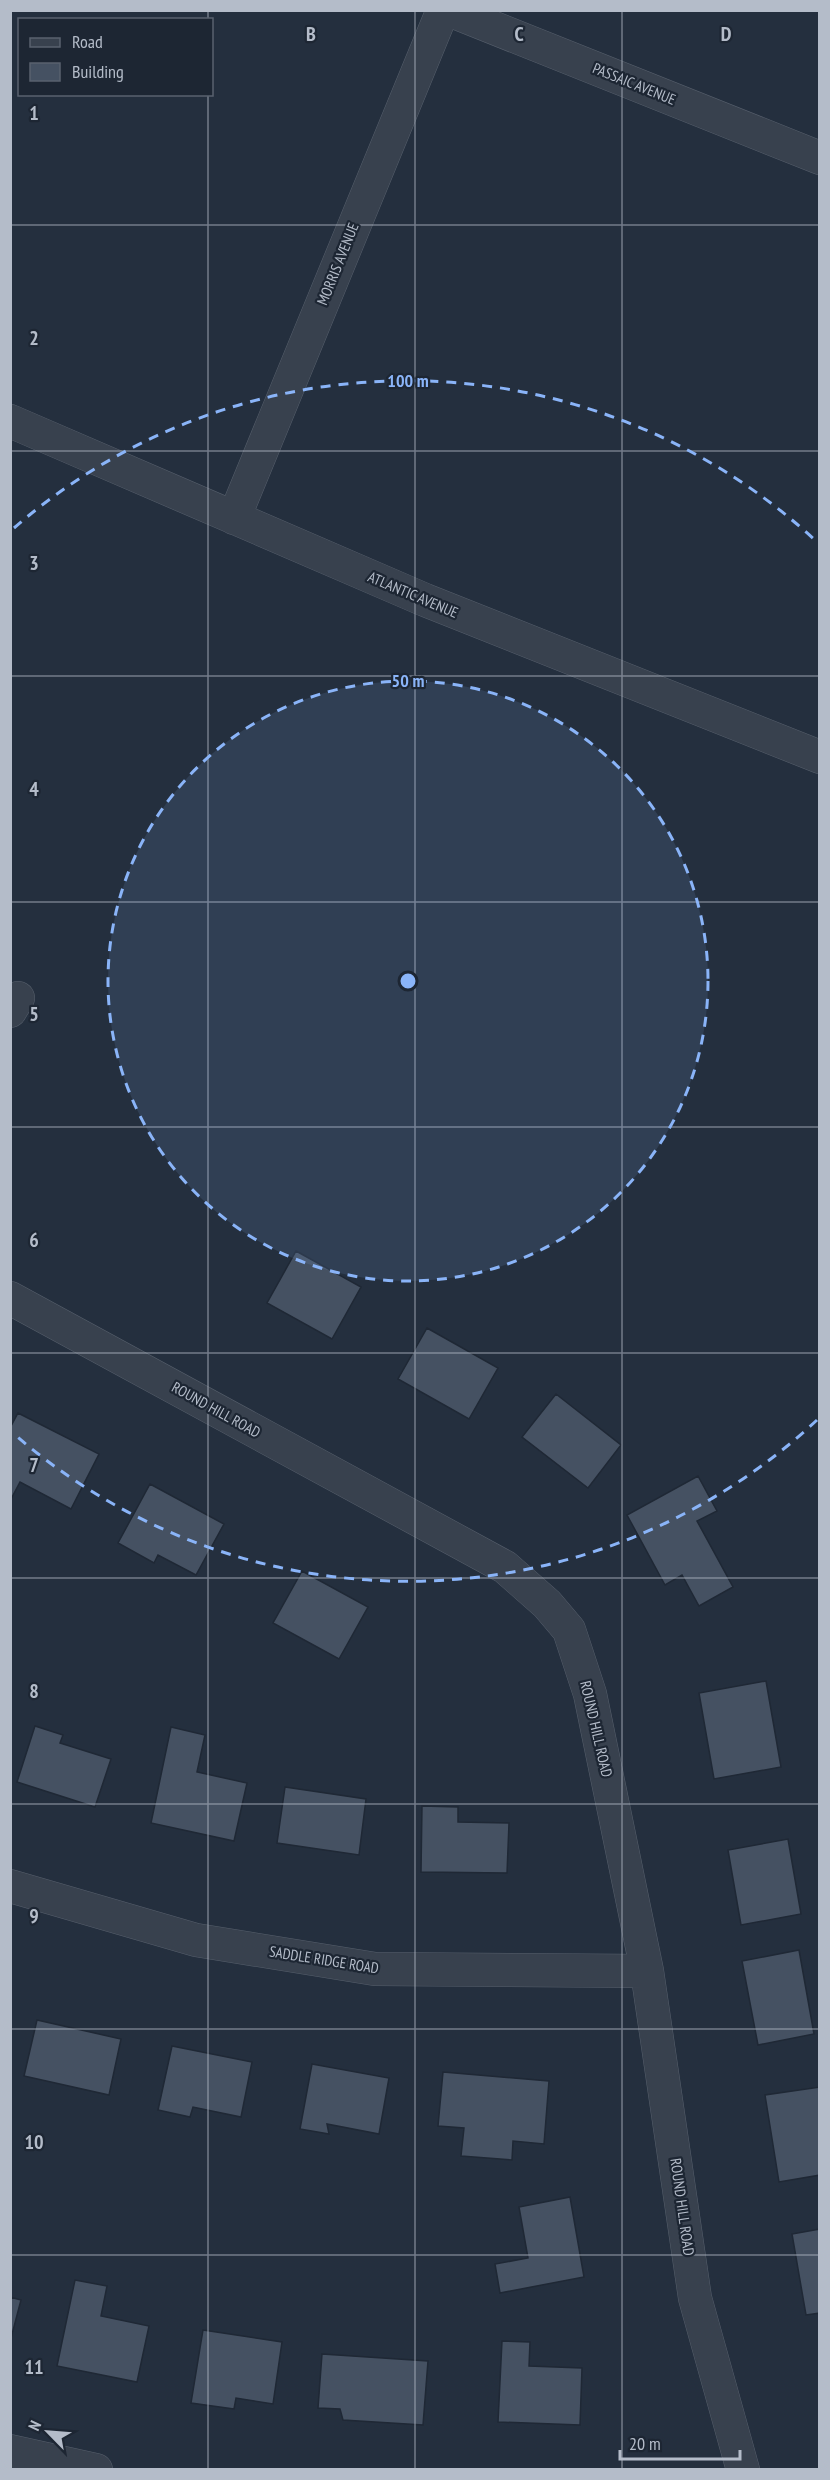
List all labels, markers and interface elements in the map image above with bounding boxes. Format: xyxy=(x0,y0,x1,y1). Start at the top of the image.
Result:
legend xyxy=(18,18,213,96)
text: B xyxy=(306,21,316,47)
text: C xyxy=(514,21,524,47)
text: D xyxy=(721,21,732,47)
text: Road xyxy=(72,30,103,53)
street label: PASSAIC AVENUE xyxy=(590,58,678,109)
text: Building xyxy=(72,60,124,83)
text: 1 xyxy=(29,100,39,126)
street label: MORRIS AVENUE xyxy=(312,220,363,308)
text: 2 xyxy=(29,325,39,351)
text: 100 m xyxy=(387,369,429,392)
text: 3 xyxy=(29,550,39,576)
street label: ATLANTIC AVENUE xyxy=(365,567,461,622)
text: 50 m xyxy=(392,669,424,692)
text: 4 xyxy=(29,776,39,802)
centre of rings xyxy=(398,971,418,991)
text: 5 xyxy=(29,1001,39,1027)
text: 6 xyxy=(29,1227,39,1253)
street label: ROUND HILL ROAD xyxy=(169,1377,264,1442)
text: 7 xyxy=(29,1452,39,1478)
text: 8 xyxy=(29,1678,39,1704)
street label: ROUND HILL ROAD xyxy=(576,1679,617,1779)
text: 9 xyxy=(29,1903,39,1929)
street label: SADDLE RIDGE ROAD xyxy=(268,1941,380,1978)
text: 10 xyxy=(24,2129,44,2155)
street label: ROUND HILL ROAD xyxy=(666,2157,699,2257)
text: 11 xyxy=(24,2354,44,2380)
north arrow xyxy=(18,2402,78,2462)
text: N xyxy=(24,2418,45,2434)
scale bar xyxy=(620,2423,740,2461)
text: 20 m xyxy=(629,2432,661,2455)

